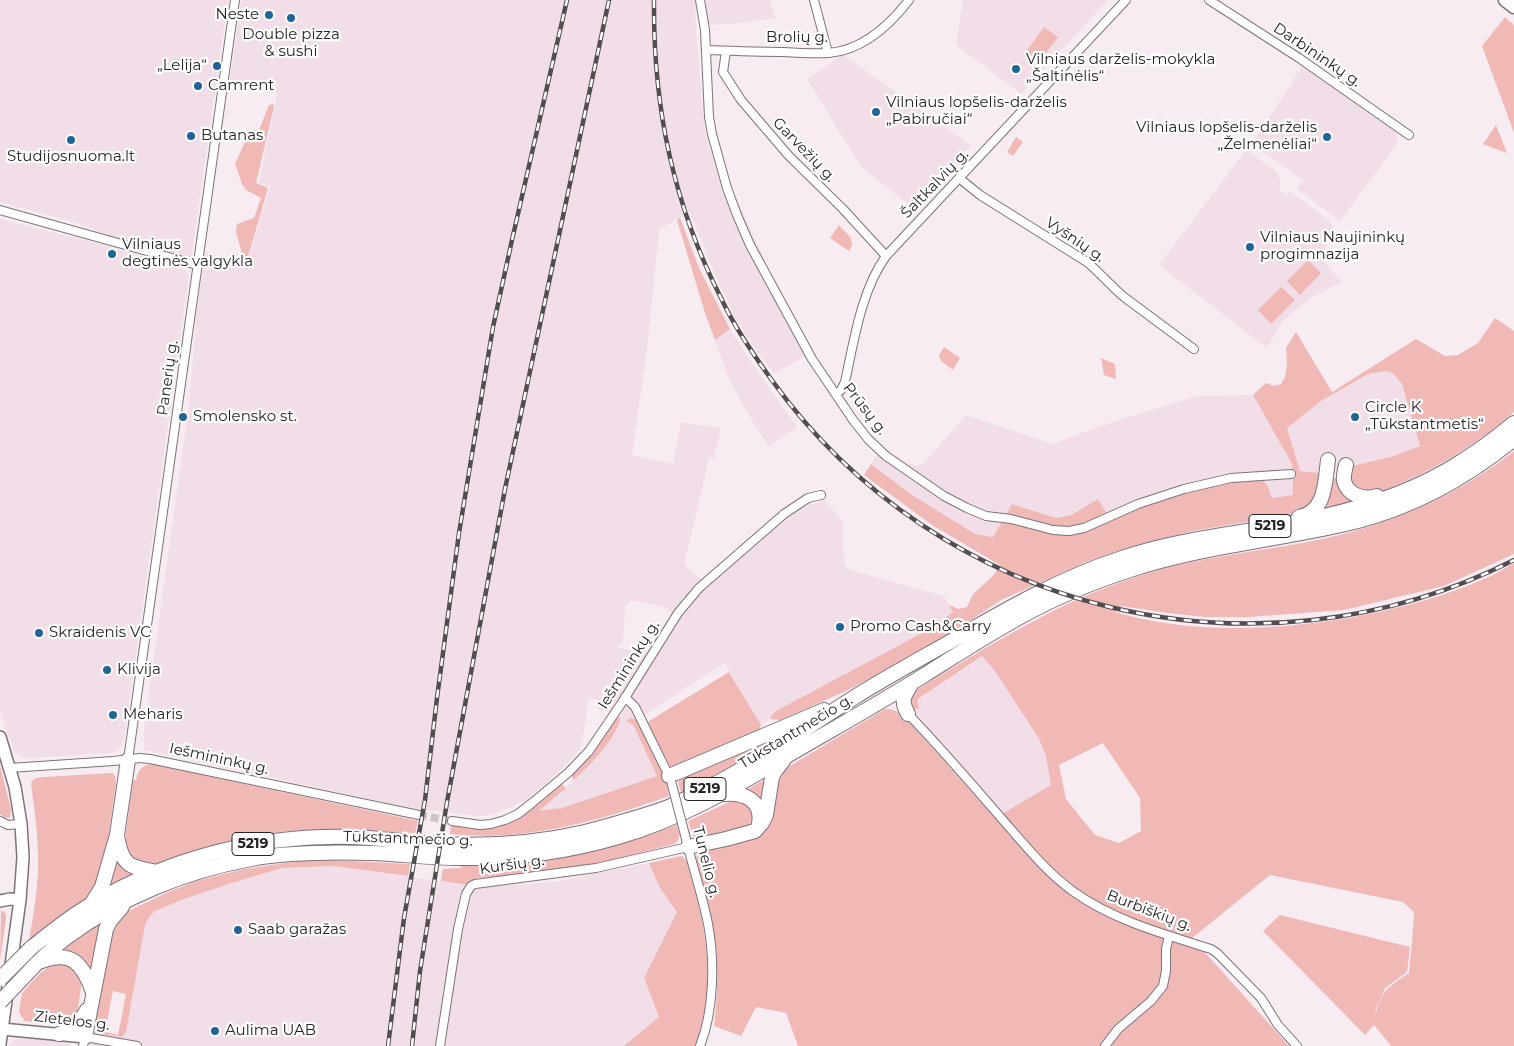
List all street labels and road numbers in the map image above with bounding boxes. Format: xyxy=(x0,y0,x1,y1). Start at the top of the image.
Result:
street label: Darbininkų g. xyxy=(1270,19,1364,91)
street label: Brolių g. xyxy=(766,29,828,47)
street label: Garvežių g. xyxy=(769,114,839,186)
street label: Šaltkalvių g. xyxy=(897,146,973,222)
street label: Vyšnių g. xyxy=(1042,214,1108,266)
street label: Panerių g. xyxy=(154,339,182,417)
street label: Prūsų g. xyxy=(839,379,891,439)
road number: 5219 xyxy=(1249,514,1291,538)
street label: Iešmininkų g. xyxy=(594,617,664,713)
street label: Tūkstantmečio g. xyxy=(736,691,856,773)
street label: Iešmininkų g. xyxy=(168,740,270,778)
road number: 5219 xyxy=(684,778,726,801)
street label: Tunelio g. xyxy=(688,825,724,899)
street label: Tūkstantmečio g. xyxy=(343,828,473,850)
road number: 5219 xyxy=(232,832,274,856)
street label: Kuršių g. xyxy=(478,852,546,878)
street label: Burbiškių g. xyxy=(1104,887,1194,935)
street label: Zietelos g. xyxy=(33,1007,111,1035)

